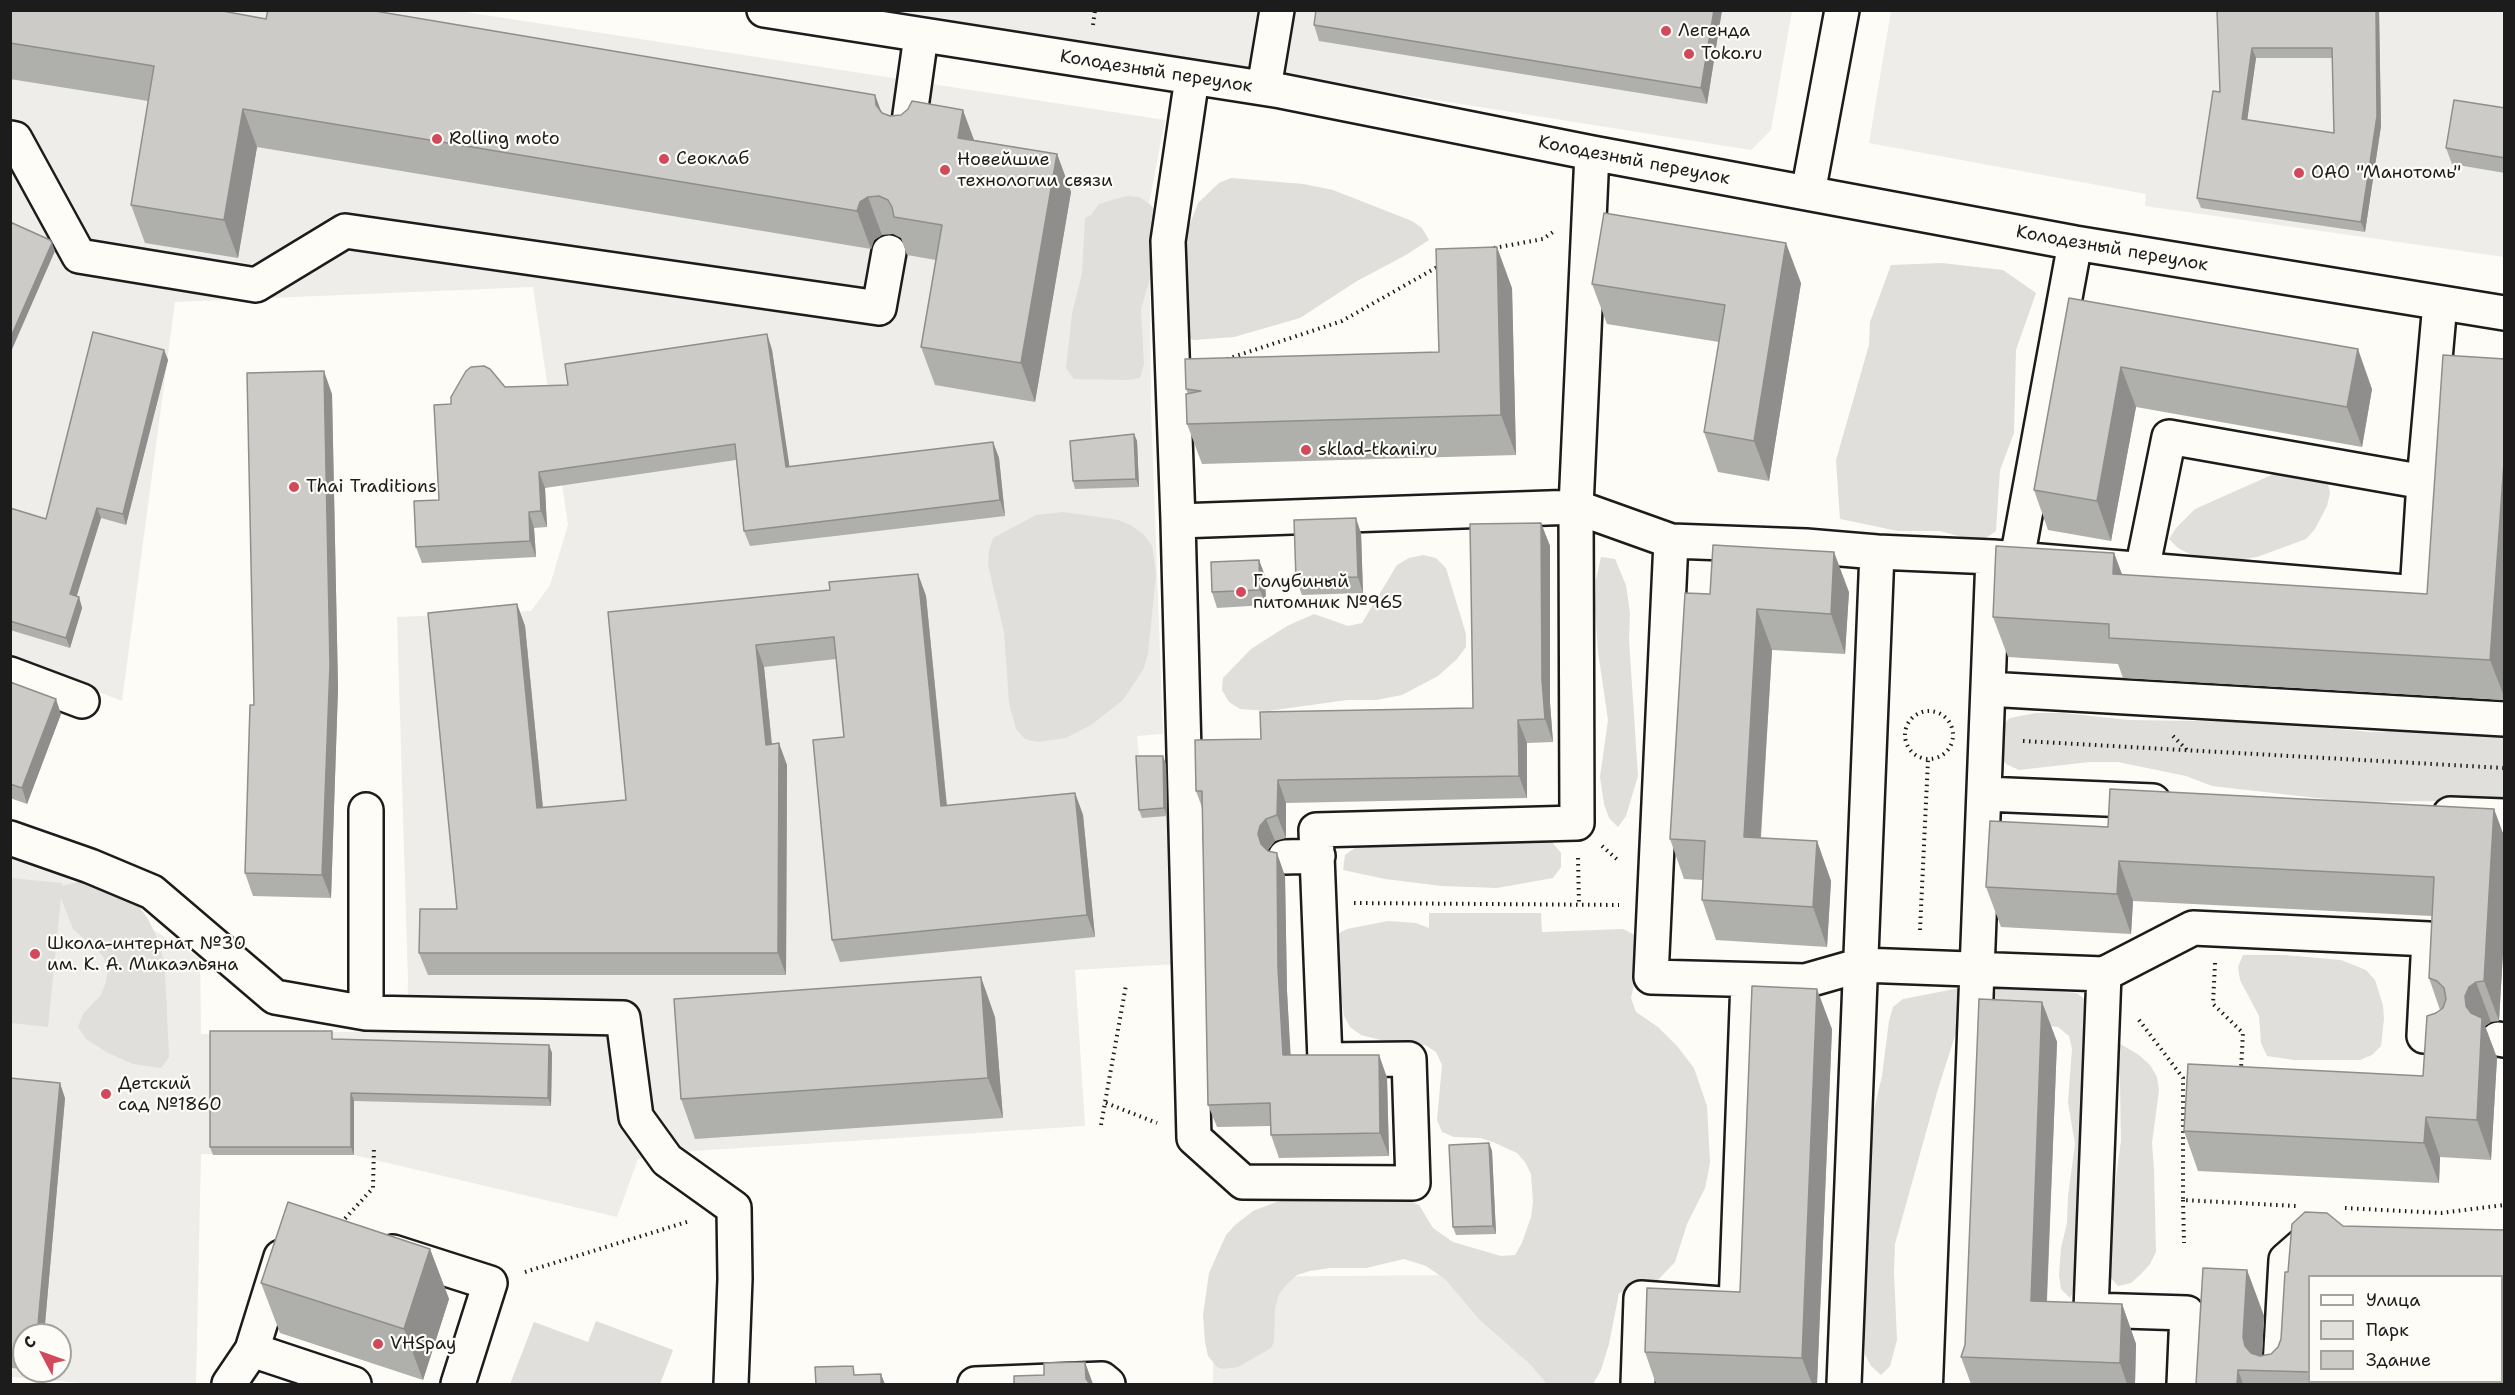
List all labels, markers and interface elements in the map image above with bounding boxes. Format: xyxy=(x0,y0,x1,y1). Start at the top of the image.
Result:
place label: Легенда xyxy=(1678,20,1750,42)
marker: Легенда xyxy=(1659,24,1673,38)
place label: Toko.ru xyxy=(1701,43,1762,65)
street label: Колодезный переулок xyxy=(1058,46,1254,98)
marker: Toko.ru xyxy=(1682,47,1696,61)
place label: Rolling moto xyxy=(449,128,560,150)
marker: Rolling moto xyxy=(430,132,444,146)
street label: Колодезный переулок xyxy=(1536,132,1732,190)
place label: Сеоклаб xyxy=(676,148,749,170)
place label: Новейшие технологии связи xyxy=(957,149,1113,192)
marker: Сеоклаб xyxy=(657,152,671,166)
place label: ОАО "Манотомь" xyxy=(2311,162,2461,184)
marker: Новейшие технологии связи xyxy=(938,163,952,177)
marker: ОАО "Манотомь" xyxy=(2292,166,2306,180)
street label: Колодезный переулок xyxy=(2014,221,2210,277)
place label: sklad-tkani.ru xyxy=(1318,439,1437,461)
marker: sklad-tkani.ru xyxy=(1299,443,1313,457)
place label: Thai Traditions xyxy=(306,476,437,498)
marker: Thai Traditions xyxy=(287,480,301,494)
place label: Голубиный питомник №965 xyxy=(1253,571,1403,614)
marker: Голубиный питомник №965 xyxy=(1234,585,1248,599)
place label: Школа-интернат №30 им. К. А. Микаэльяна xyxy=(47,933,246,976)
marker: Школа-интернат №30 им. К. А. Микаэльяна xyxy=(28,947,42,961)
place label: Детский сад №1860 xyxy=(118,1073,222,1116)
marker: Детский сад №1860 xyxy=(99,1087,113,1101)
legend xyxy=(2308,1275,2503,1383)
text: Улица xyxy=(2366,1288,2420,1312)
text: Парк xyxy=(2366,1318,2409,1342)
north arrow xyxy=(12,1323,72,1383)
text: С xyxy=(18,1332,41,1353)
place label: VHSpay xyxy=(390,1333,456,1355)
marker: VHSpay xyxy=(371,1337,385,1351)
text: Здание xyxy=(2366,1348,2431,1372)

